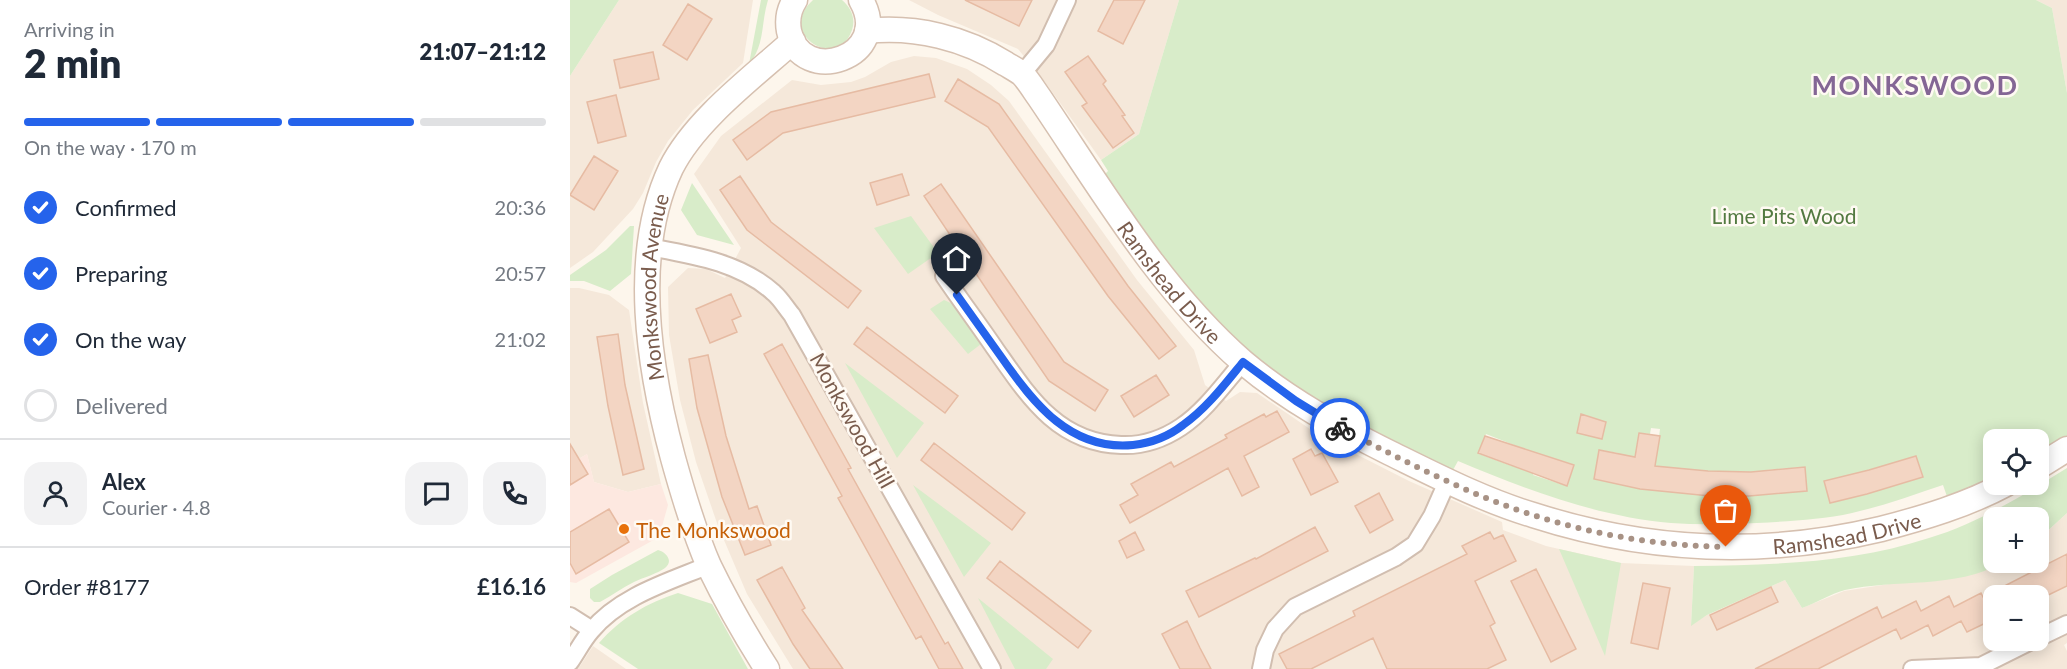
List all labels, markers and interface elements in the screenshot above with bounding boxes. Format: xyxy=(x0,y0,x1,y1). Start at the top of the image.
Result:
text: Arriving in xyxy=(24,17,115,41)
text: 21:07–21:12 xyxy=(420,38,546,65)
text: 2 min xyxy=(24,40,121,86)
district label: MONKSWOOD xyxy=(1812,68,2018,101)
text: On the way · 170 m xyxy=(24,135,197,159)
street label: Monkswood Avenue xyxy=(634,190,673,383)
icon: check xyxy=(24,191,57,224)
text: Confirmed xyxy=(75,194,177,221)
text: 20:36 xyxy=(495,195,546,219)
park label: Lime Pits Wood xyxy=(1712,203,1857,228)
street label: Ramshead Drive xyxy=(1113,216,1227,348)
pin xyxy=(931,233,982,295)
icon: home xyxy=(940,242,973,275)
icon: check xyxy=(24,257,57,290)
text: Preparing xyxy=(75,260,167,287)
text: 20:57 xyxy=(495,261,546,285)
icon: check xyxy=(24,323,57,356)
text: On the way xyxy=(75,326,186,353)
text: 21:02 xyxy=(495,327,546,351)
street label: Monkswood Hill xyxy=(806,348,900,492)
text: Delivered xyxy=(75,392,168,419)
courier xyxy=(1310,398,1370,458)
icon: bike xyxy=(1324,412,1357,445)
map controls xyxy=(1983,429,2049,651)
button: locate xyxy=(1983,429,2049,495)
button: person xyxy=(24,462,87,525)
button: chat xyxy=(405,462,468,525)
button: phone xyxy=(483,462,546,525)
text: Alex xyxy=(102,468,146,495)
pin xyxy=(1700,485,1751,547)
icon: bag xyxy=(1709,494,1742,527)
text: Courier · 4.8 xyxy=(102,495,211,519)
street label: Ramshead Drive xyxy=(1772,506,1924,558)
button: + xyxy=(1983,507,2049,573)
place label: The Monkswood xyxy=(636,517,791,542)
marker: The Monkswood xyxy=(617,522,631,536)
text: Order #8177 xyxy=(24,573,150,600)
text: £16.16 xyxy=(477,573,546,600)
button: − xyxy=(1983,585,2049,651)

